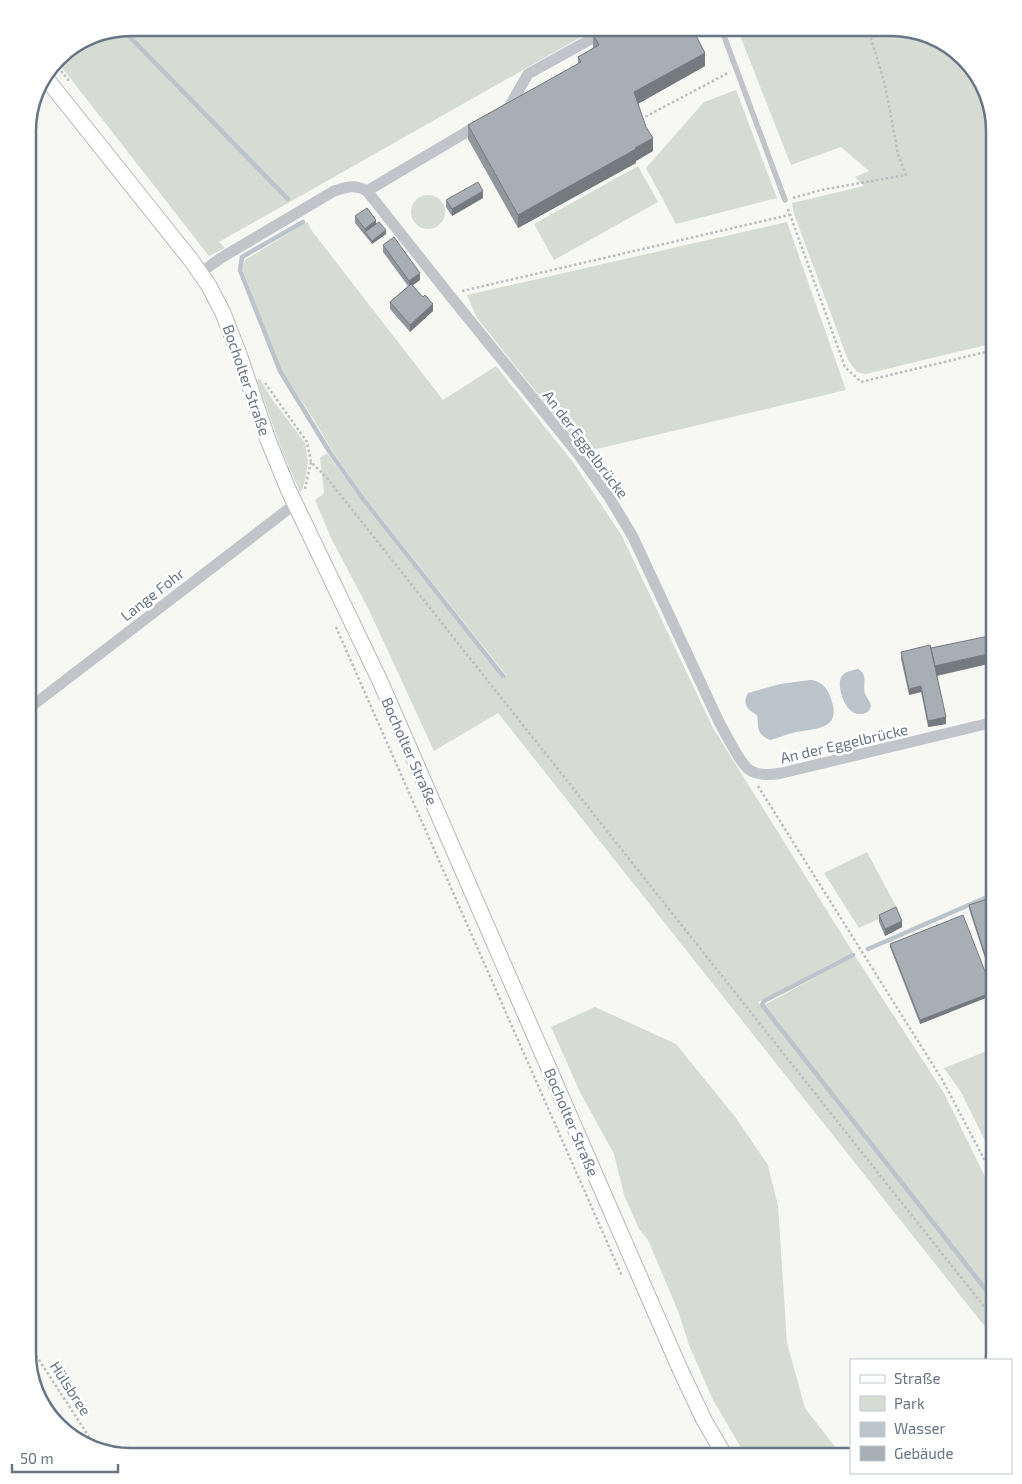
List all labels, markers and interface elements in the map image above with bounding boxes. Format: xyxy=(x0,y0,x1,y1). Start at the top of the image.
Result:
street label: Bocholter Straße xyxy=(220,322,274,438)
street label: An der Eggelbrücke xyxy=(540,386,632,502)
street label: Lange Fohr xyxy=(117,564,187,624)
street label: Bocholter Straße xyxy=(378,694,442,808)
street label: An der Eggelbrücke xyxy=(778,720,910,766)
street label: Bocholter Straße xyxy=(541,1065,603,1179)
street label: Hülsbree xyxy=(47,1357,95,1419)
legend xyxy=(850,1359,1012,1474)
text: Straße xyxy=(894,1369,940,1387)
text: Park xyxy=(894,1394,925,1412)
text: Wasser xyxy=(894,1419,946,1437)
scale bar xyxy=(12,1442,119,1474)
text: Gebäude xyxy=(894,1444,953,1462)
text: 50 m xyxy=(20,1449,54,1467)

